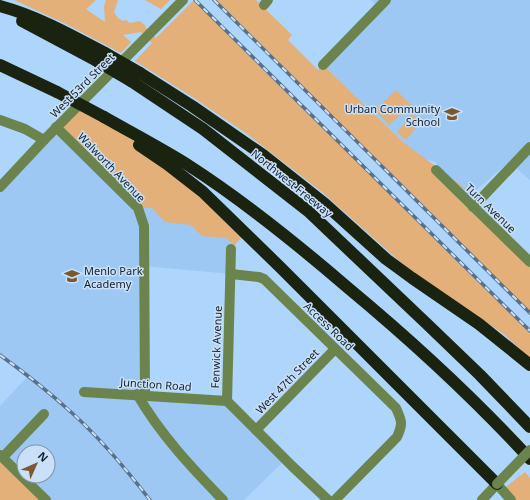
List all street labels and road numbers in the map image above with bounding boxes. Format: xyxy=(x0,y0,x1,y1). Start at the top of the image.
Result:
street label: West 53rd Street xyxy=(46,49,118,121)
street label: Walworth Avenue xyxy=(75,129,149,205)
street label: Northwest Freeway xyxy=(248,146,336,221)
street label: Turn Avenue xyxy=(462,180,520,236)
street label: Access Road xyxy=(301,299,357,353)
street label: Fenwick Avenue xyxy=(207,305,225,389)
street label: West 47th Street xyxy=(252,345,322,417)
street label: Junction Road xyxy=(119,374,192,394)

